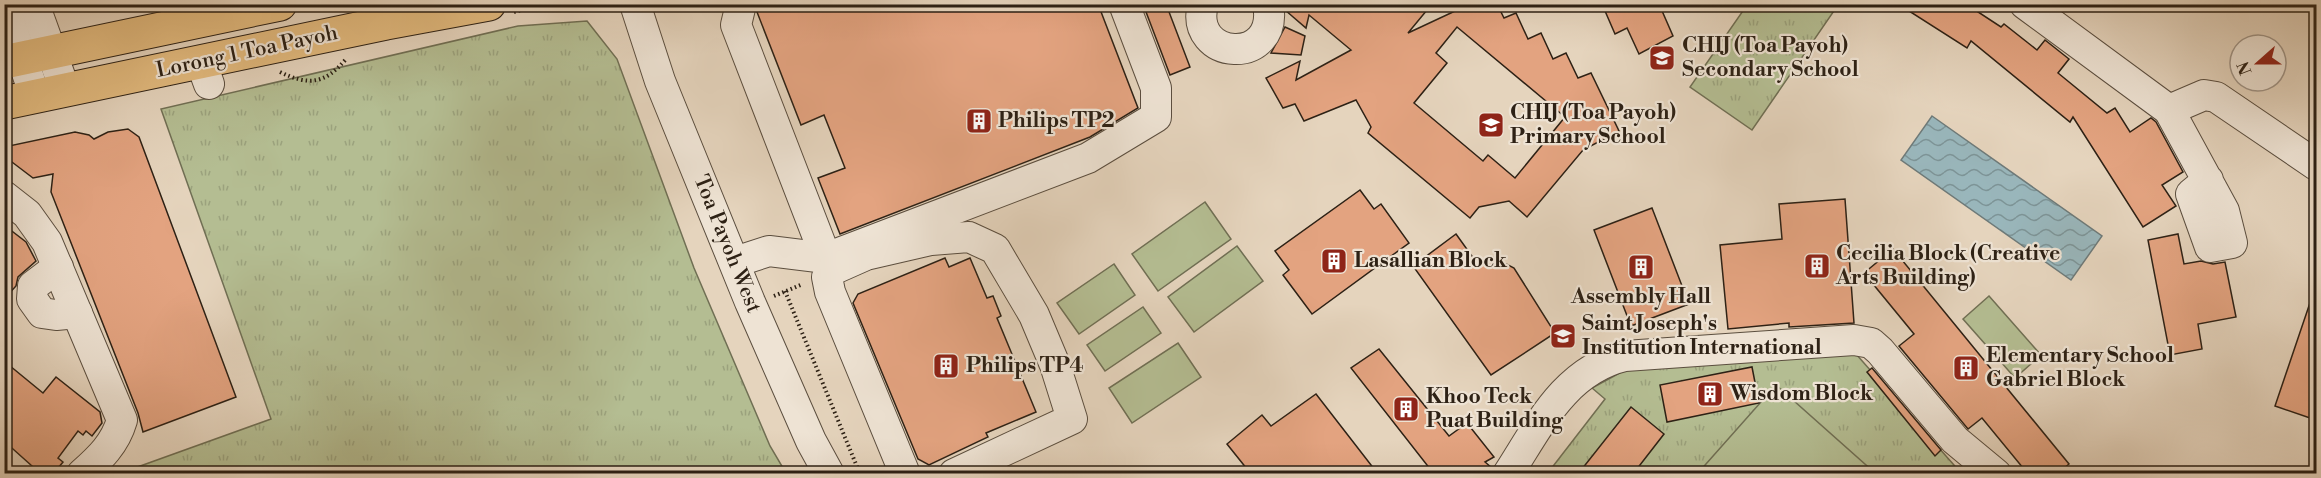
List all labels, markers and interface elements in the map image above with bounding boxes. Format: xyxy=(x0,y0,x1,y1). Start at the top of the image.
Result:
street label: Lorong 1 Toa Payoh xyxy=(154,20,341,84)
place label: CHIJ (Toa Payoh) Secondary School xyxy=(1682,33,1859,83)
north arrow xyxy=(2228,33,2288,93)
school or university icon: CHIJ (Toa Payoh) Secondary School xyxy=(1647,43,1677,73)
text: N xyxy=(2233,58,2257,78)
place label: CHIJ (Toa Payoh) Primary School xyxy=(1510,100,1676,150)
building icon: Philips TP2 xyxy=(964,106,994,136)
place label: Philips TP2 xyxy=(998,108,1115,134)
school or university icon: CHIJ (Toa Payoh) Primary School xyxy=(1476,110,1506,140)
street label: Toa Payoh West xyxy=(687,171,767,317)
place label: Cecilia Block (Creative Arts Building) xyxy=(1835,241,2060,291)
building icon: Lasallian Block xyxy=(1319,246,1349,276)
place label: Lasallian Block xyxy=(1354,248,1508,274)
building icon: Cecilia Block (Creative Arts Building) xyxy=(1802,251,1832,281)
building icon: Assembly Hall xyxy=(1626,252,1656,282)
place label: Assembly Hall xyxy=(1570,284,1711,310)
place label: Saint Joseph's Institution International xyxy=(1582,311,1822,361)
school or university icon: Saint Joseph's Institution International xyxy=(1548,321,1578,351)
place label: Elementary School Gabriel Block xyxy=(1986,343,2174,393)
building icon: Philips TP4 xyxy=(931,351,961,381)
place label: Philips TP4 xyxy=(966,353,1084,379)
building icon: Elementary School Gabriel Block xyxy=(1951,353,1981,383)
building icon: Wisdom Block xyxy=(1695,379,1725,409)
place label: Wisdom Block xyxy=(1729,381,1874,407)
place label: Khoo Teck Puat Building xyxy=(1426,384,1564,434)
building icon: Khoo Teck Puat Building xyxy=(1391,394,1421,424)

